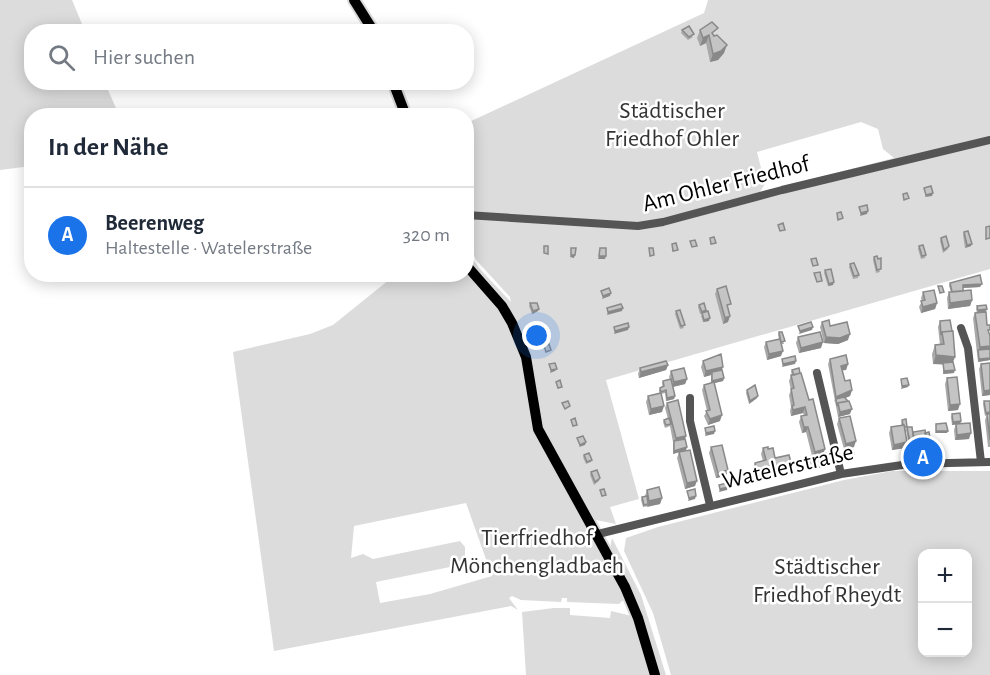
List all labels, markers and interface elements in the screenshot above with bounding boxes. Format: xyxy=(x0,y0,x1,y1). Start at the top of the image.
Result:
search box xyxy=(24,24,474,90)
icon: search xyxy=(45,41,78,74)
text: Hier suchen xyxy=(93,46,195,68)
park label: Städtischer Friedhof Ohler xyxy=(605,99,739,151)
text: In der Nähe xyxy=(48,134,168,160)
street label: Am Ohler Friedhof xyxy=(640,151,813,216)
text: Beerenweg xyxy=(105,212,204,234)
text: A xyxy=(62,225,74,245)
text: 320 m xyxy=(403,225,450,245)
text: Haltestelle · Watelerstraße xyxy=(105,238,312,258)
your location xyxy=(522,321,551,350)
pin: A xyxy=(904,434,942,480)
street label: Watelerstraße xyxy=(720,440,856,494)
park label: Tierfriedhof Mönchengladbach xyxy=(450,526,624,578)
map controls xyxy=(918,549,972,657)
button: + xyxy=(918,549,972,603)
park label: Städtischer Friedhof Rheydt xyxy=(753,555,901,607)
button: − xyxy=(918,603,972,657)

